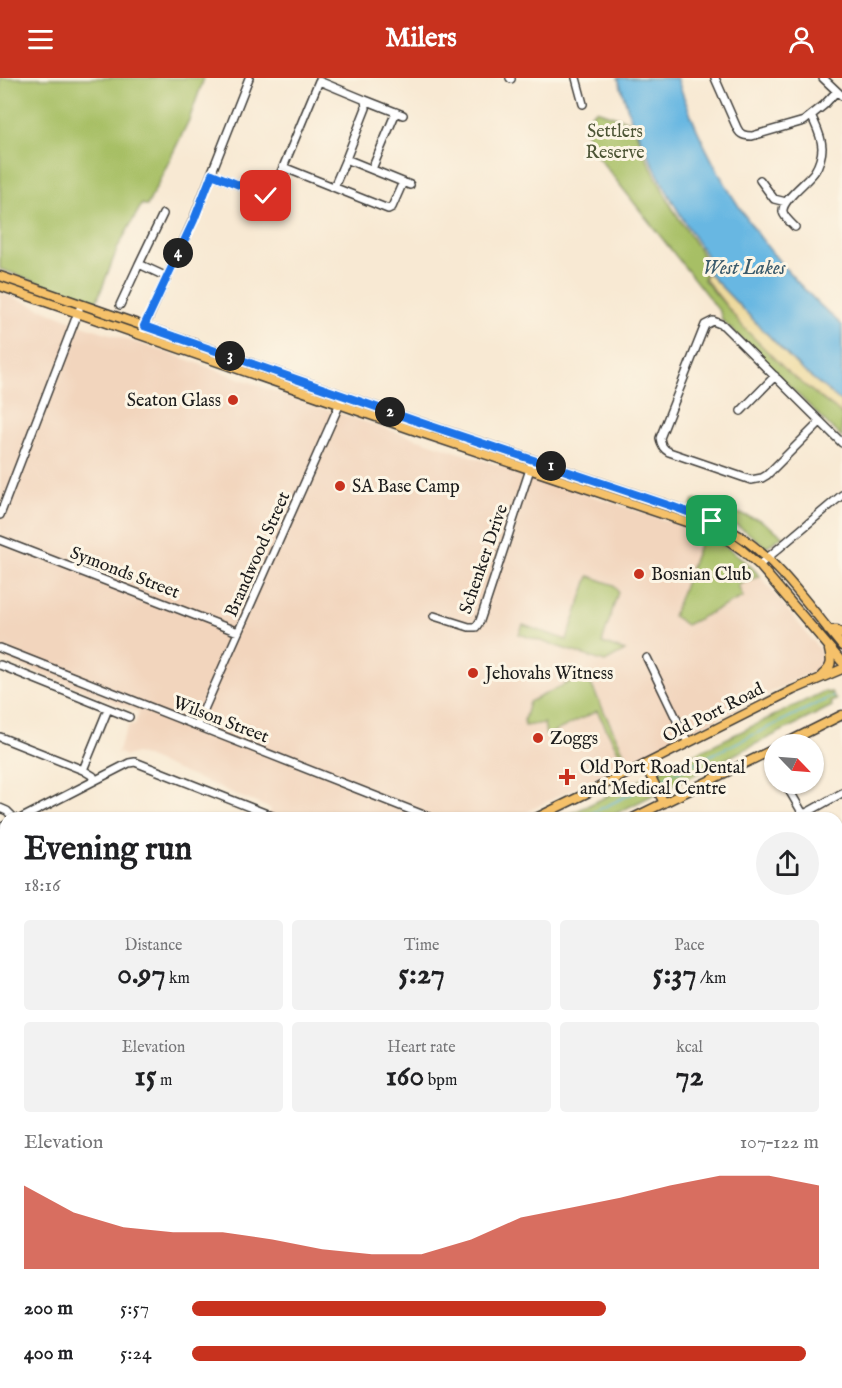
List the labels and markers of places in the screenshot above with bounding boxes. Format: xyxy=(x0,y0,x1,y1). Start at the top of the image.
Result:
pin xyxy=(240,170,291,221)
pin: 4 xyxy=(163,238,193,268)
pin: 3 xyxy=(215,341,245,371)
place label: Seaton Glass xyxy=(127,390,221,413)
marker: Seaton Glass xyxy=(226,393,240,407)
pin: 2 xyxy=(375,397,405,427)
pin: 1 xyxy=(536,451,566,481)
place label: SA Base Camp xyxy=(352,476,460,499)
marker: SA Base Camp xyxy=(333,479,347,493)
pin xyxy=(686,495,737,546)
place label: Bosnian Club xyxy=(651,564,752,587)
marker: Bosnian Club xyxy=(632,567,646,581)
place label: Jehovahs Witness xyxy=(483,663,613,686)
marker: Jehovahs Witness xyxy=(466,666,480,680)
place label: Zoggs xyxy=(550,728,598,751)
marker: Zoggs xyxy=(531,731,545,745)
place label: Old Port Road Dental and Medical Centre xyxy=(580,757,746,801)
marker: Old Port Road Dental and Medical Centre xyxy=(558,768,576,786)

